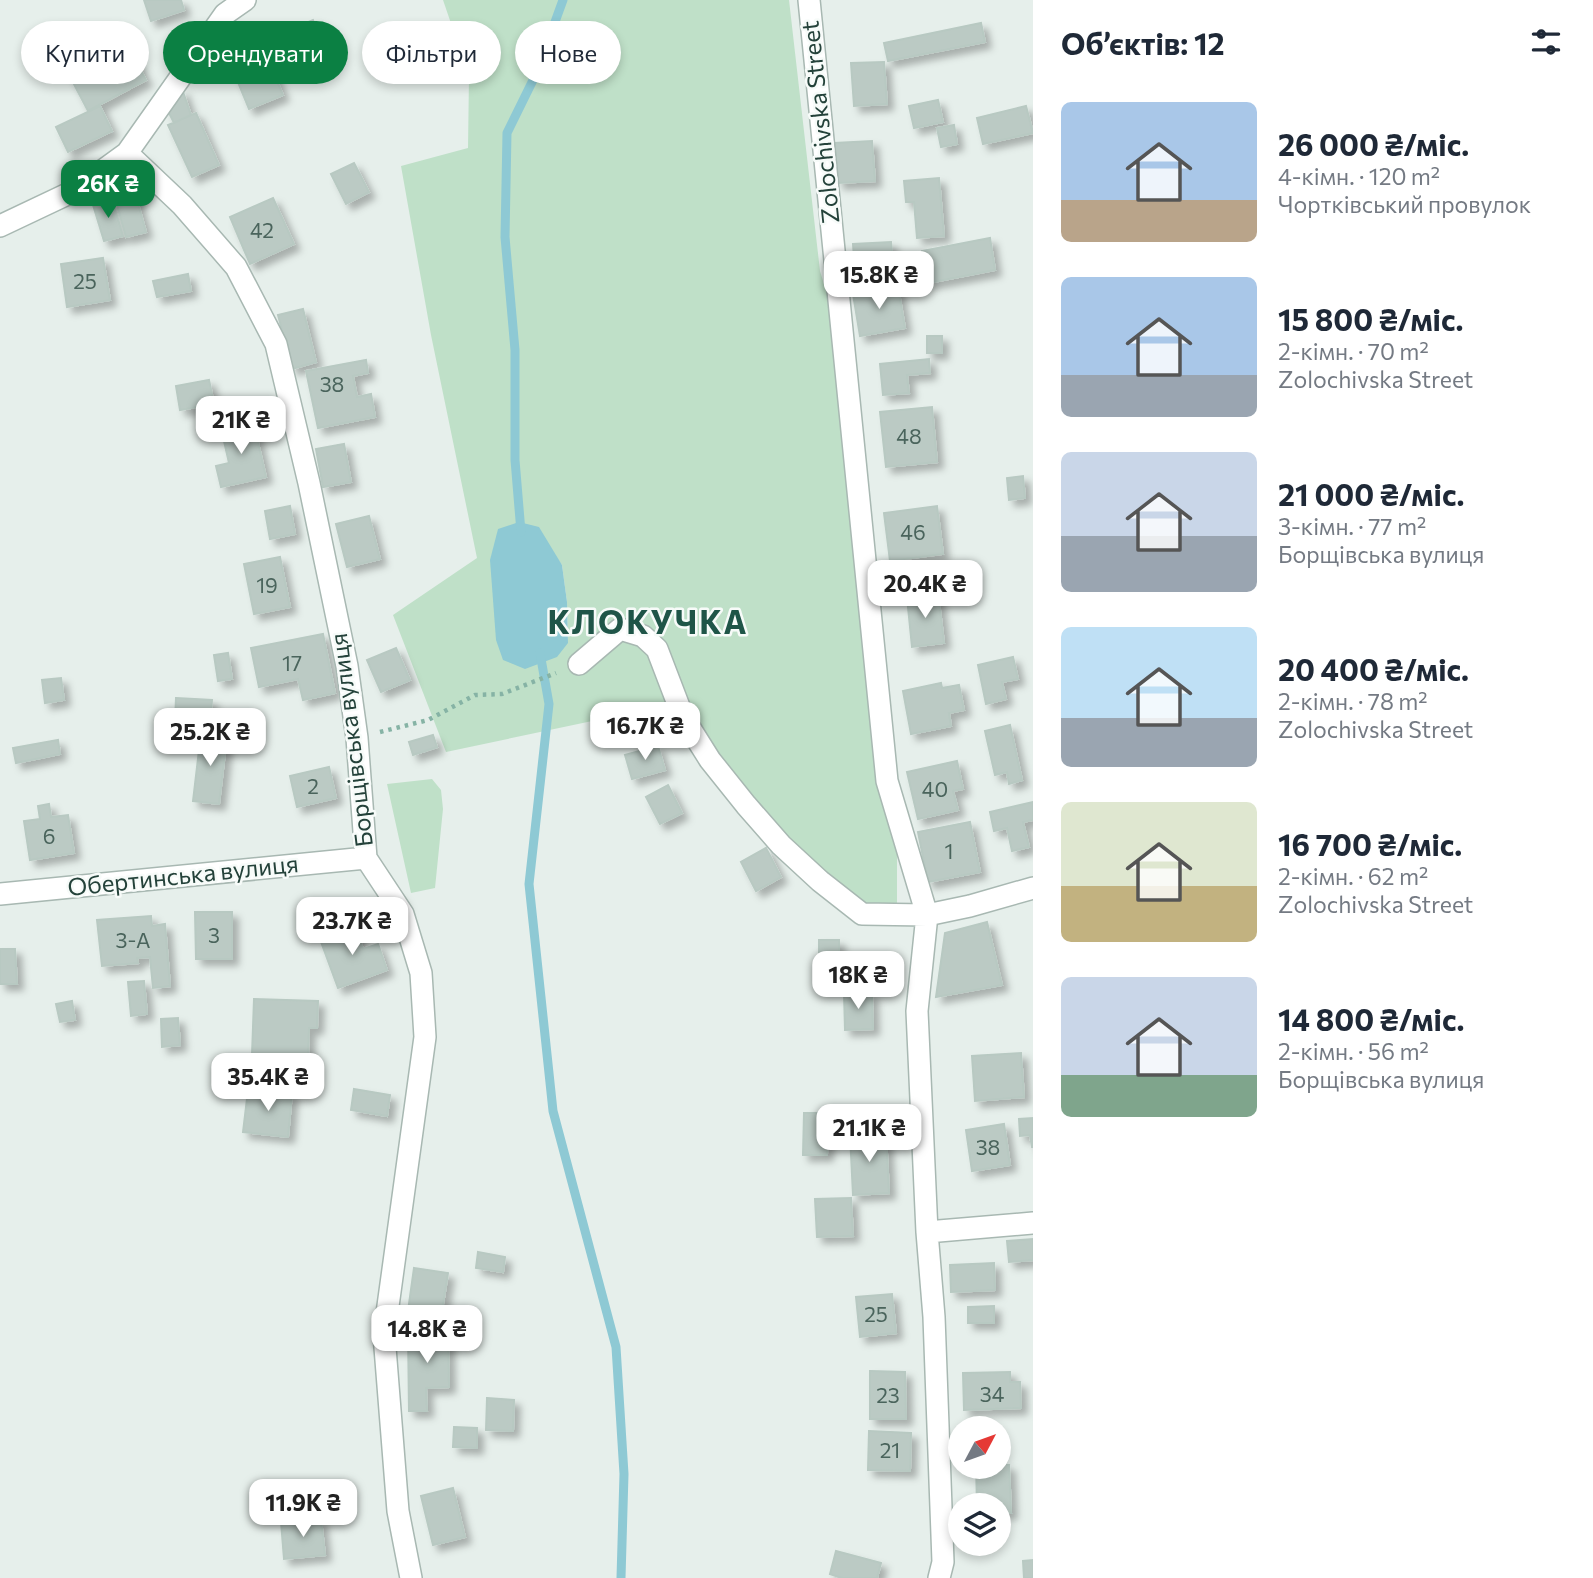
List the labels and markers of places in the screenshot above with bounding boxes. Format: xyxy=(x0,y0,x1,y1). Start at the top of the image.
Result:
pin: 26K ₴ xyxy=(59,160,157,220)
pin: 15.8K ₴ xyxy=(814,252,944,311)
pin: 21K ₴ xyxy=(192,396,290,456)
pin: 20.4K ₴ xyxy=(860,560,990,620)
pin: 16.7K ₴ xyxy=(580,702,710,762)
pin: 25.2K ₴ xyxy=(145,708,275,768)
pin: 23.7K ₴ xyxy=(287,898,417,957)
pin: 18K ₴ xyxy=(809,951,907,1011)
pin: 35.4K ₴ xyxy=(203,1054,333,1113)
pin: 21.1K ₴ xyxy=(804,1104,934,1164)
pin: 14.8K ₴ xyxy=(362,1306,492,1365)
pin: 11.9K ₴ xyxy=(238,1480,368,1539)

